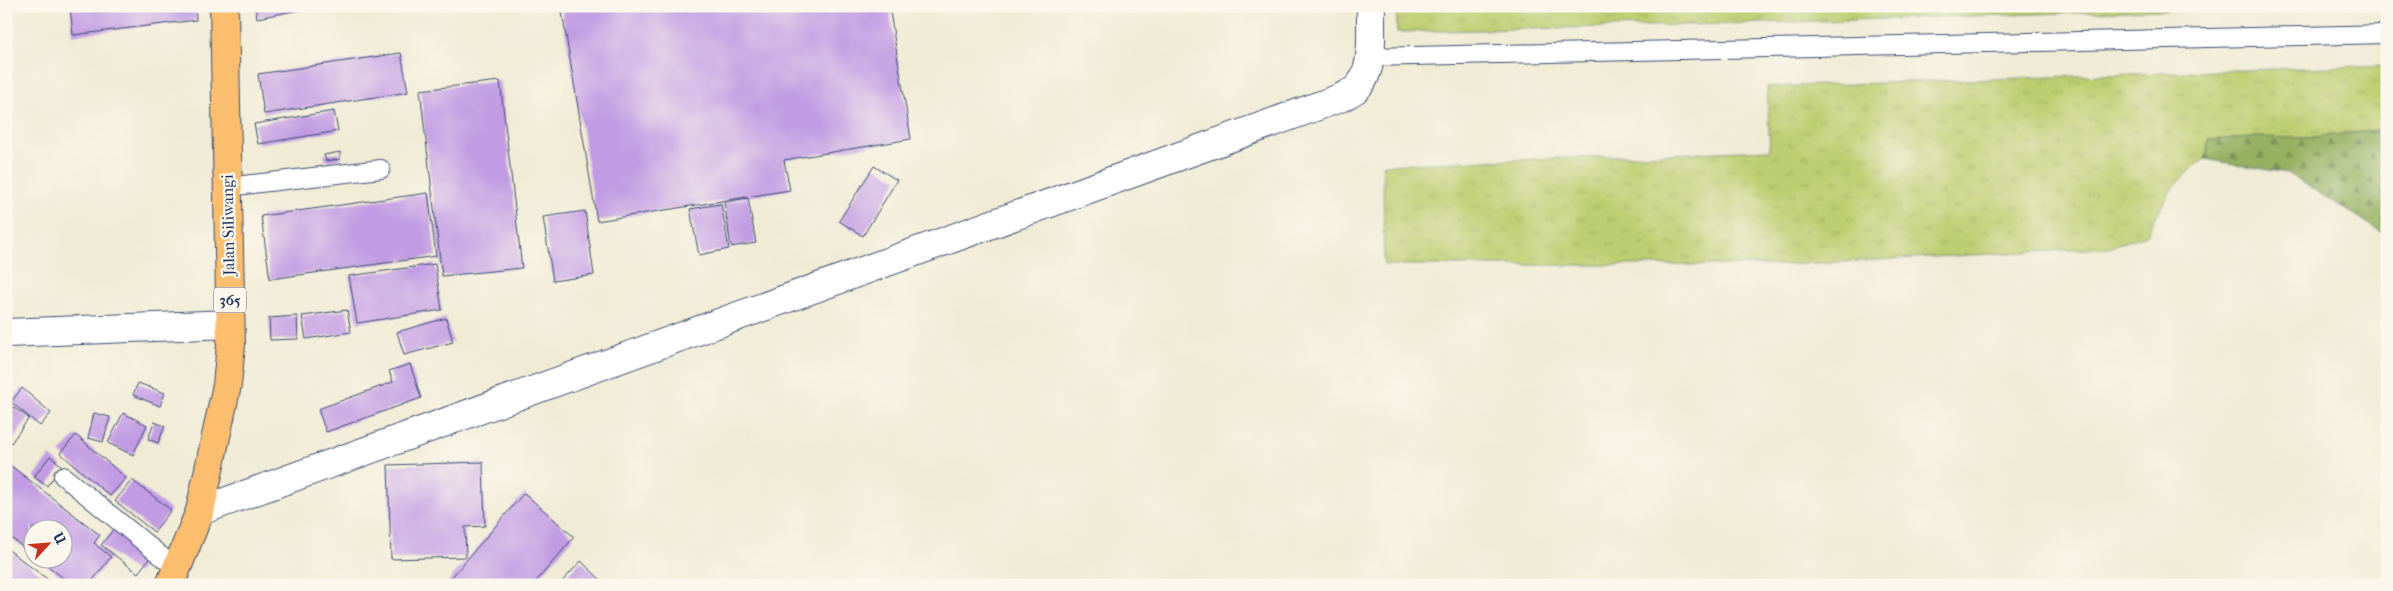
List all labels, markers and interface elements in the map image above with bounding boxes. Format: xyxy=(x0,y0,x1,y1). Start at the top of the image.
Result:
street label: Jalan Siliwangi xyxy=(218,174,238,278)
road number: 365 xyxy=(214,288,246,312)
north arrow xyxy=(22,518,72,568)
text: U xyxy=(49,529,69,547)

